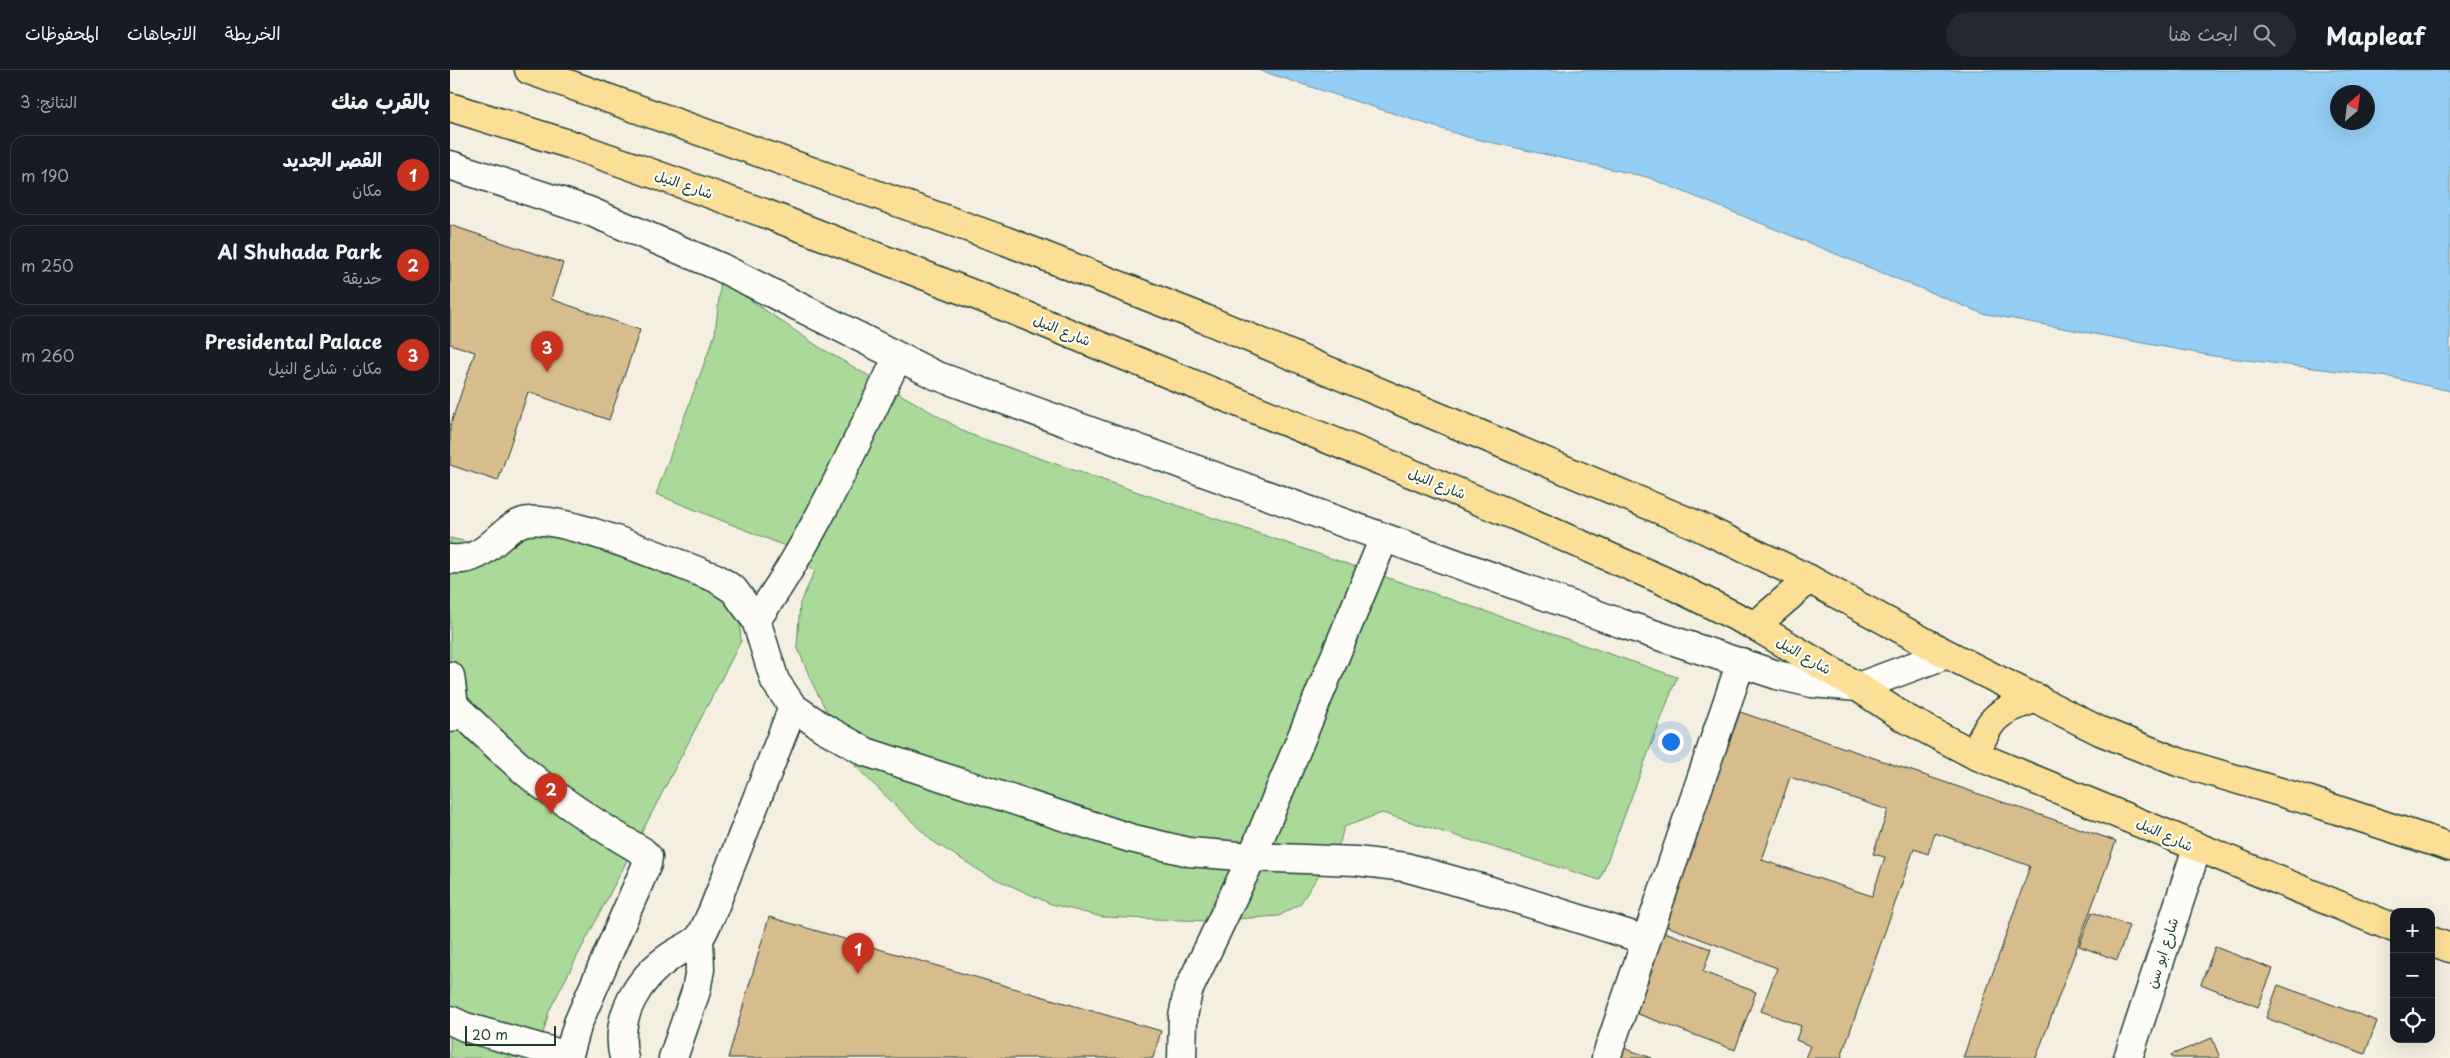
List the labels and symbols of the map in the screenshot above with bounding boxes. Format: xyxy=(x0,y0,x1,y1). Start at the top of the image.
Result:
north arrow xyxy=(2330,85,2375,130)
street label: شارع النيل xyxy=(652,164,716,204)
street label: شارع النيل xyxy=(1030,309,1094,351)
pin: 3 xyxy=(531,331,563,372)
street label: شارع النيل xyxy=(1405,462,1469,504)
street label: شارع النيل xyxy=(1773,631,1835,679)
your location xyxy=(1658,729,1684,755)
pin: 2 xyxy=(535,773,567,814)
street label: شارع النيل xyxy=(2133,812,2197,856)
street label: شارع ابو سن xyxy=(2141,915,2183,991)
pin: 1 xyxy=(842,933,874,974)
scale bar xyxy=(465,1023,556,1046)

